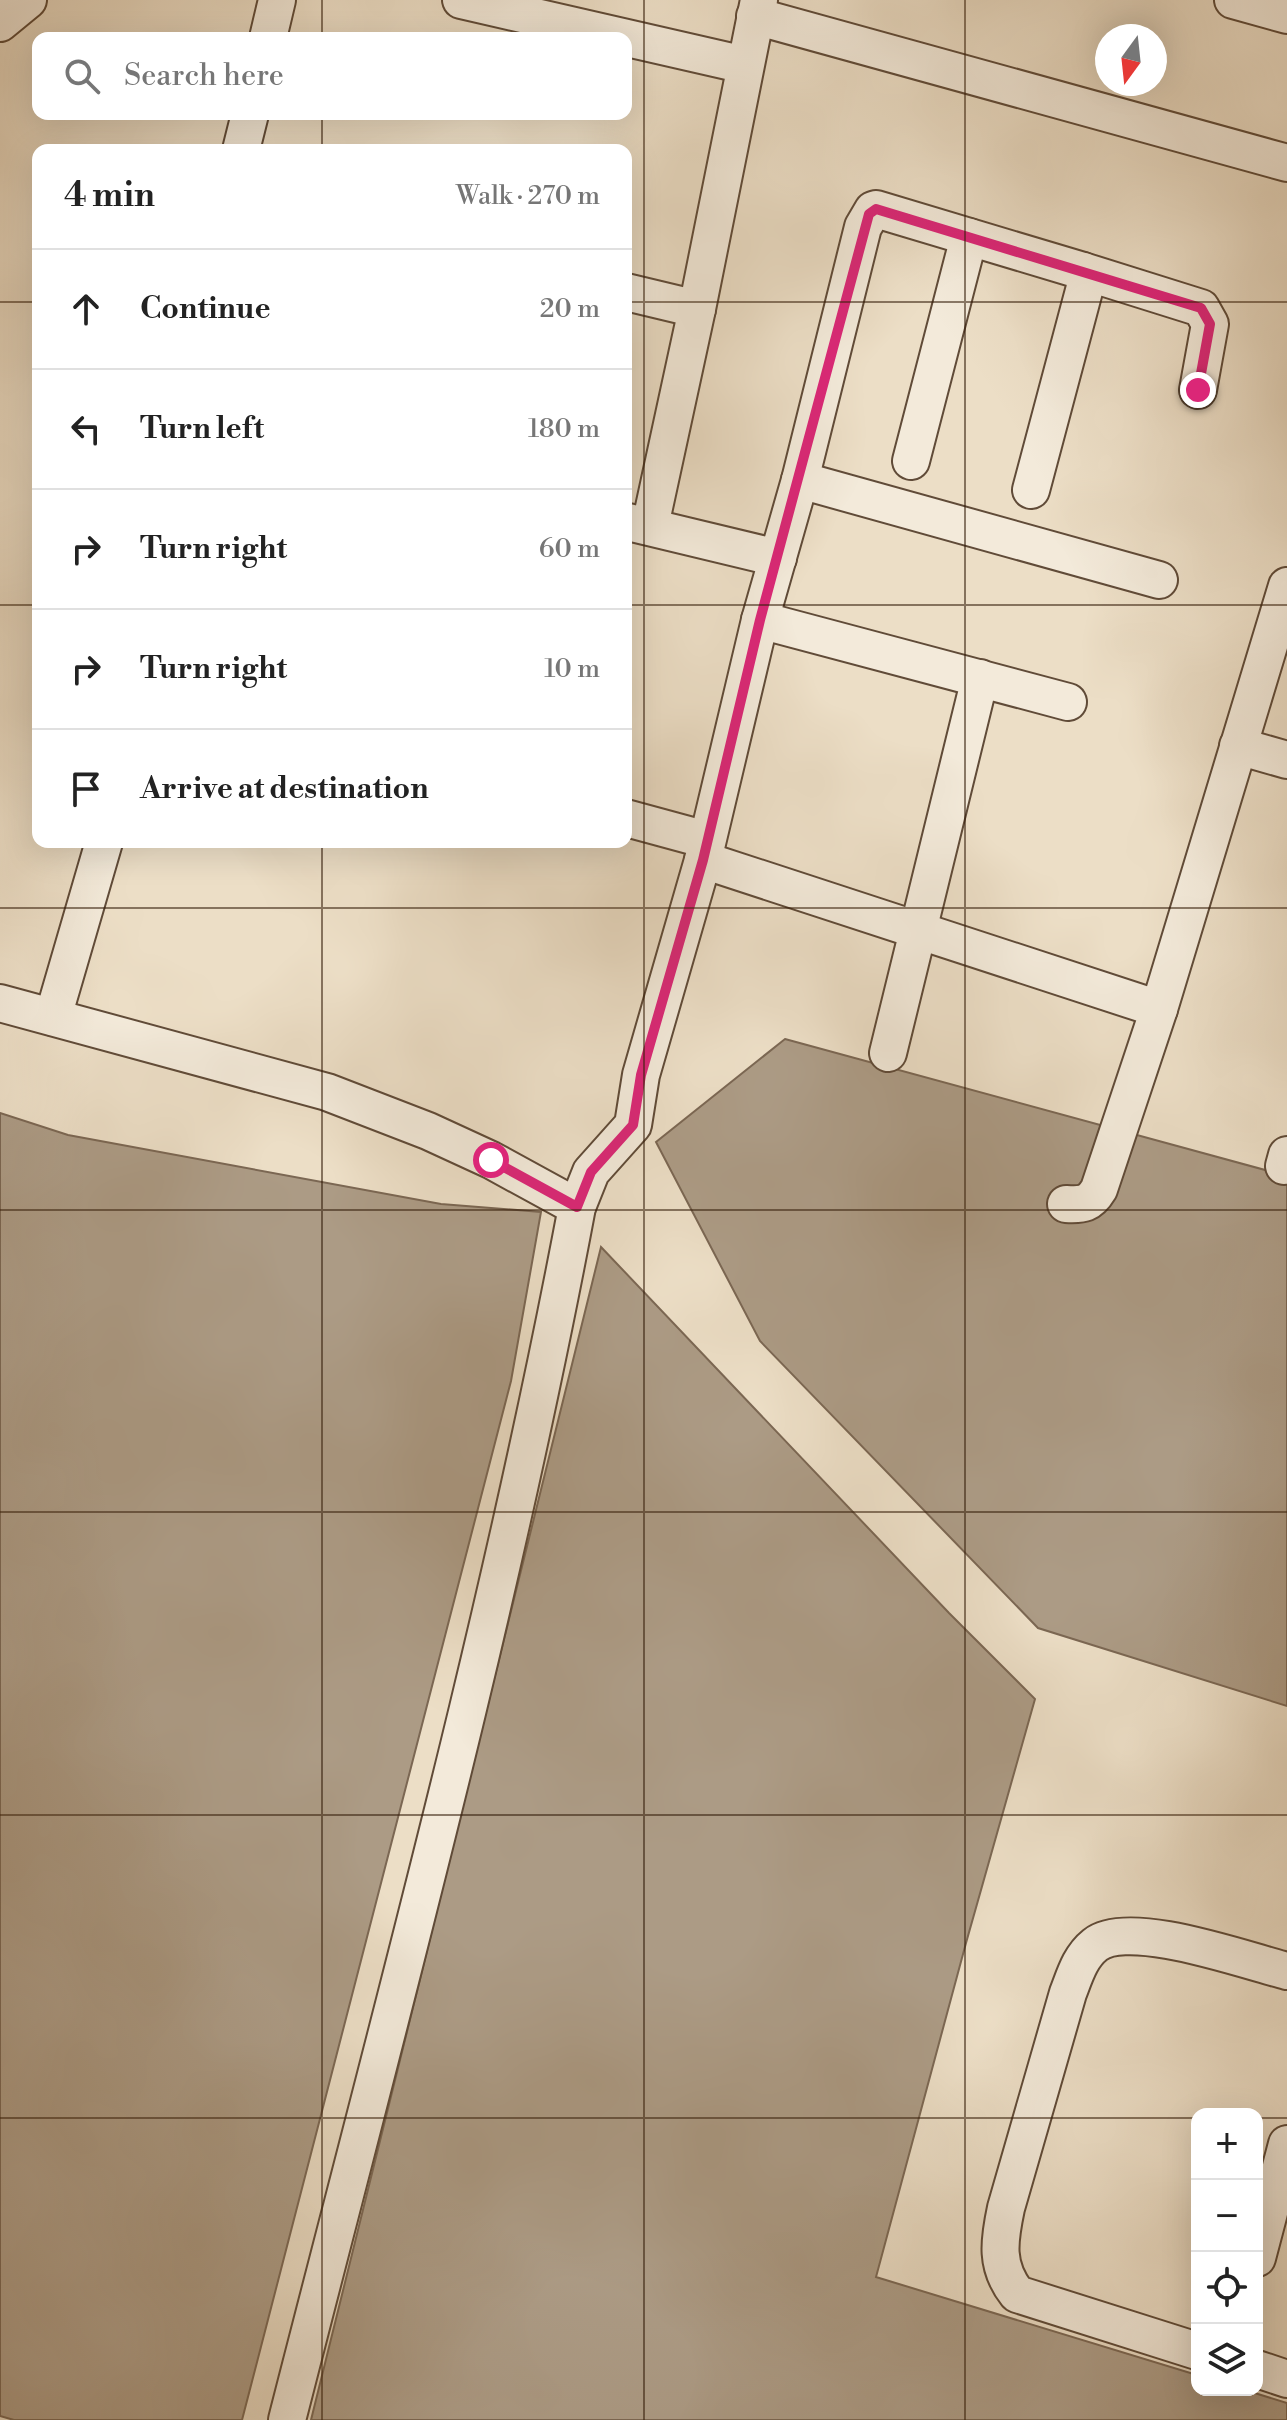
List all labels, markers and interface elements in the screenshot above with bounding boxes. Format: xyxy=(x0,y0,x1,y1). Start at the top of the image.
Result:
north arrow xyxy=(1095,24,1167,96)
search box xyxy=(32,32,632,120)
icon: search xyxy=(60,54,104,98)
text: Search here xyxy=(124,57,284,95)
text: 4 min xyxy=(64,175,155,217)
text: Walk · 270 m xyxy=(456,180,600,212)
icon: ahead xyxy=(64,287,108,331)
text: Continue xyxy=(140,290,271,328)
text: 20 m xyxy=(540,293,600,325)
route end xyxy=(1180,372,1216,408)
icon: left xyxy=(64,407,108,451)
text: Turn left xyxy=(140,410,264,448)
text: 180 m xyxy=(528,413,600,445)
icon: right xyxy=(64,527,108,571)
text: Turn right xyxy=(140,530,287,568)
text: 60 m xyxy=(539,533,600,565)
icon: right xyxy=(64,647,108,691)
text: Turn right xyxy=(140,650,287,688)
text: 10 m xyxy=(544,653,600,685)
icon: arrive xyxy=(64,767,108,811)
text: Arrive at destination xyxy=(140,770,429,808)
route start xyxy=(473,1142,509,1178)
map controls xyxy=(1191,2108,1263,2396)
button: + xyxy=(1191,2108,1263,2180)
button: − xyxy=(1191,2180,1263,2252)
button: locate xyxy=(1191,2252,1263,2324)
button: layers xyxy=(1191,2324,1263,2396)

